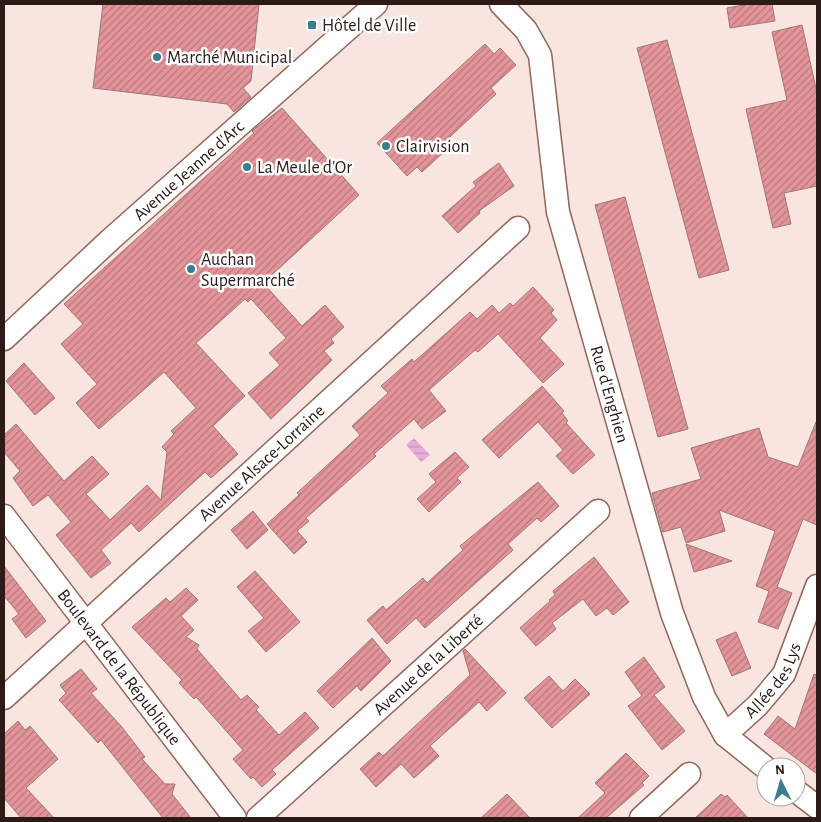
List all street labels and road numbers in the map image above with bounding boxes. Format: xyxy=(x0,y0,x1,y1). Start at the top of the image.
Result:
street label: Avenue Jeanne d'Arc xyxy=(130,117,248,225)
street label: Rue d'Enghien xyxy=(586,344,631,445)
street label: Avenue Alsace-Lorraine xyxy=(196,401,329,525)
street label: Boulevard de la République xyxy=(53,586,184,749)
street label: Avenue de la Liberté xyxy=(370,611,487,719)
street label: Allée des Lys xyxy=(742,641,805,722)

